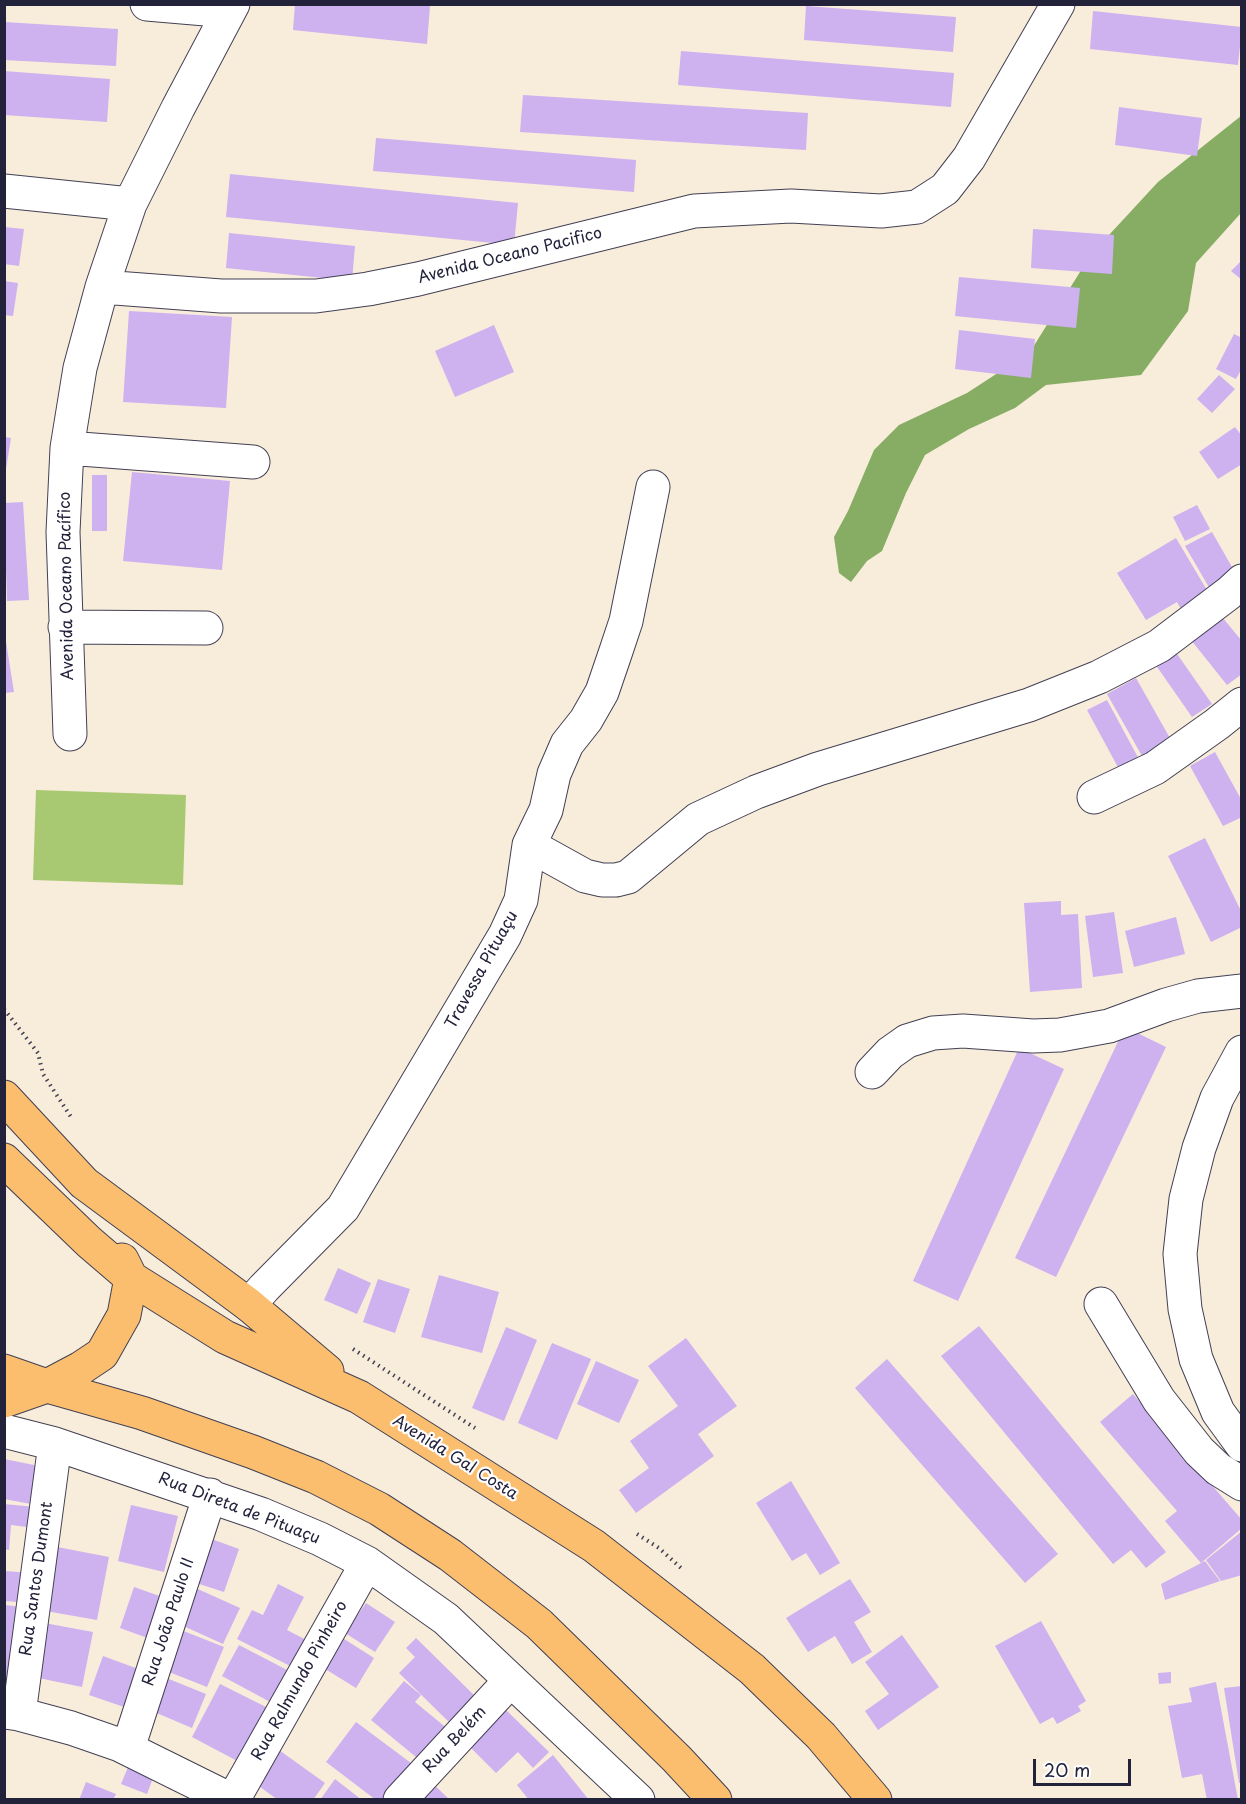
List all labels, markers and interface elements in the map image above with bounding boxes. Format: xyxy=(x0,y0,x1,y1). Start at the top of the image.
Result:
street label: Avenida Oceano Pacifico xyxy=(416,224,604,288)
street label: Avenida Oceano Pacífico xyxy=(56,492,78,680)
street label: Travessa Pituaçu xyxy=(442,908,522,1032)
street label: Avenida Gal Costa xyxy=(389,1412,521,1504)
street label: Rua Direta de Pituaçu xyxy=(155,1469,323,1549)
street label: Rua Santos Dumont xyxy=(17,1501,57,1657)
street label: Rua João Paulo II xyxy=(139,1555,199,1689)
street label: Rua Ralmundo Pinheiro xyxy=(248,1598,352,1764)
street label: Rua Belém xyxy=(419,1703,491,1777)
scale bar xyxy=(1036,1747,1134,1785)
text: 20 m xyxy=(1044,1756,1090,1783)

